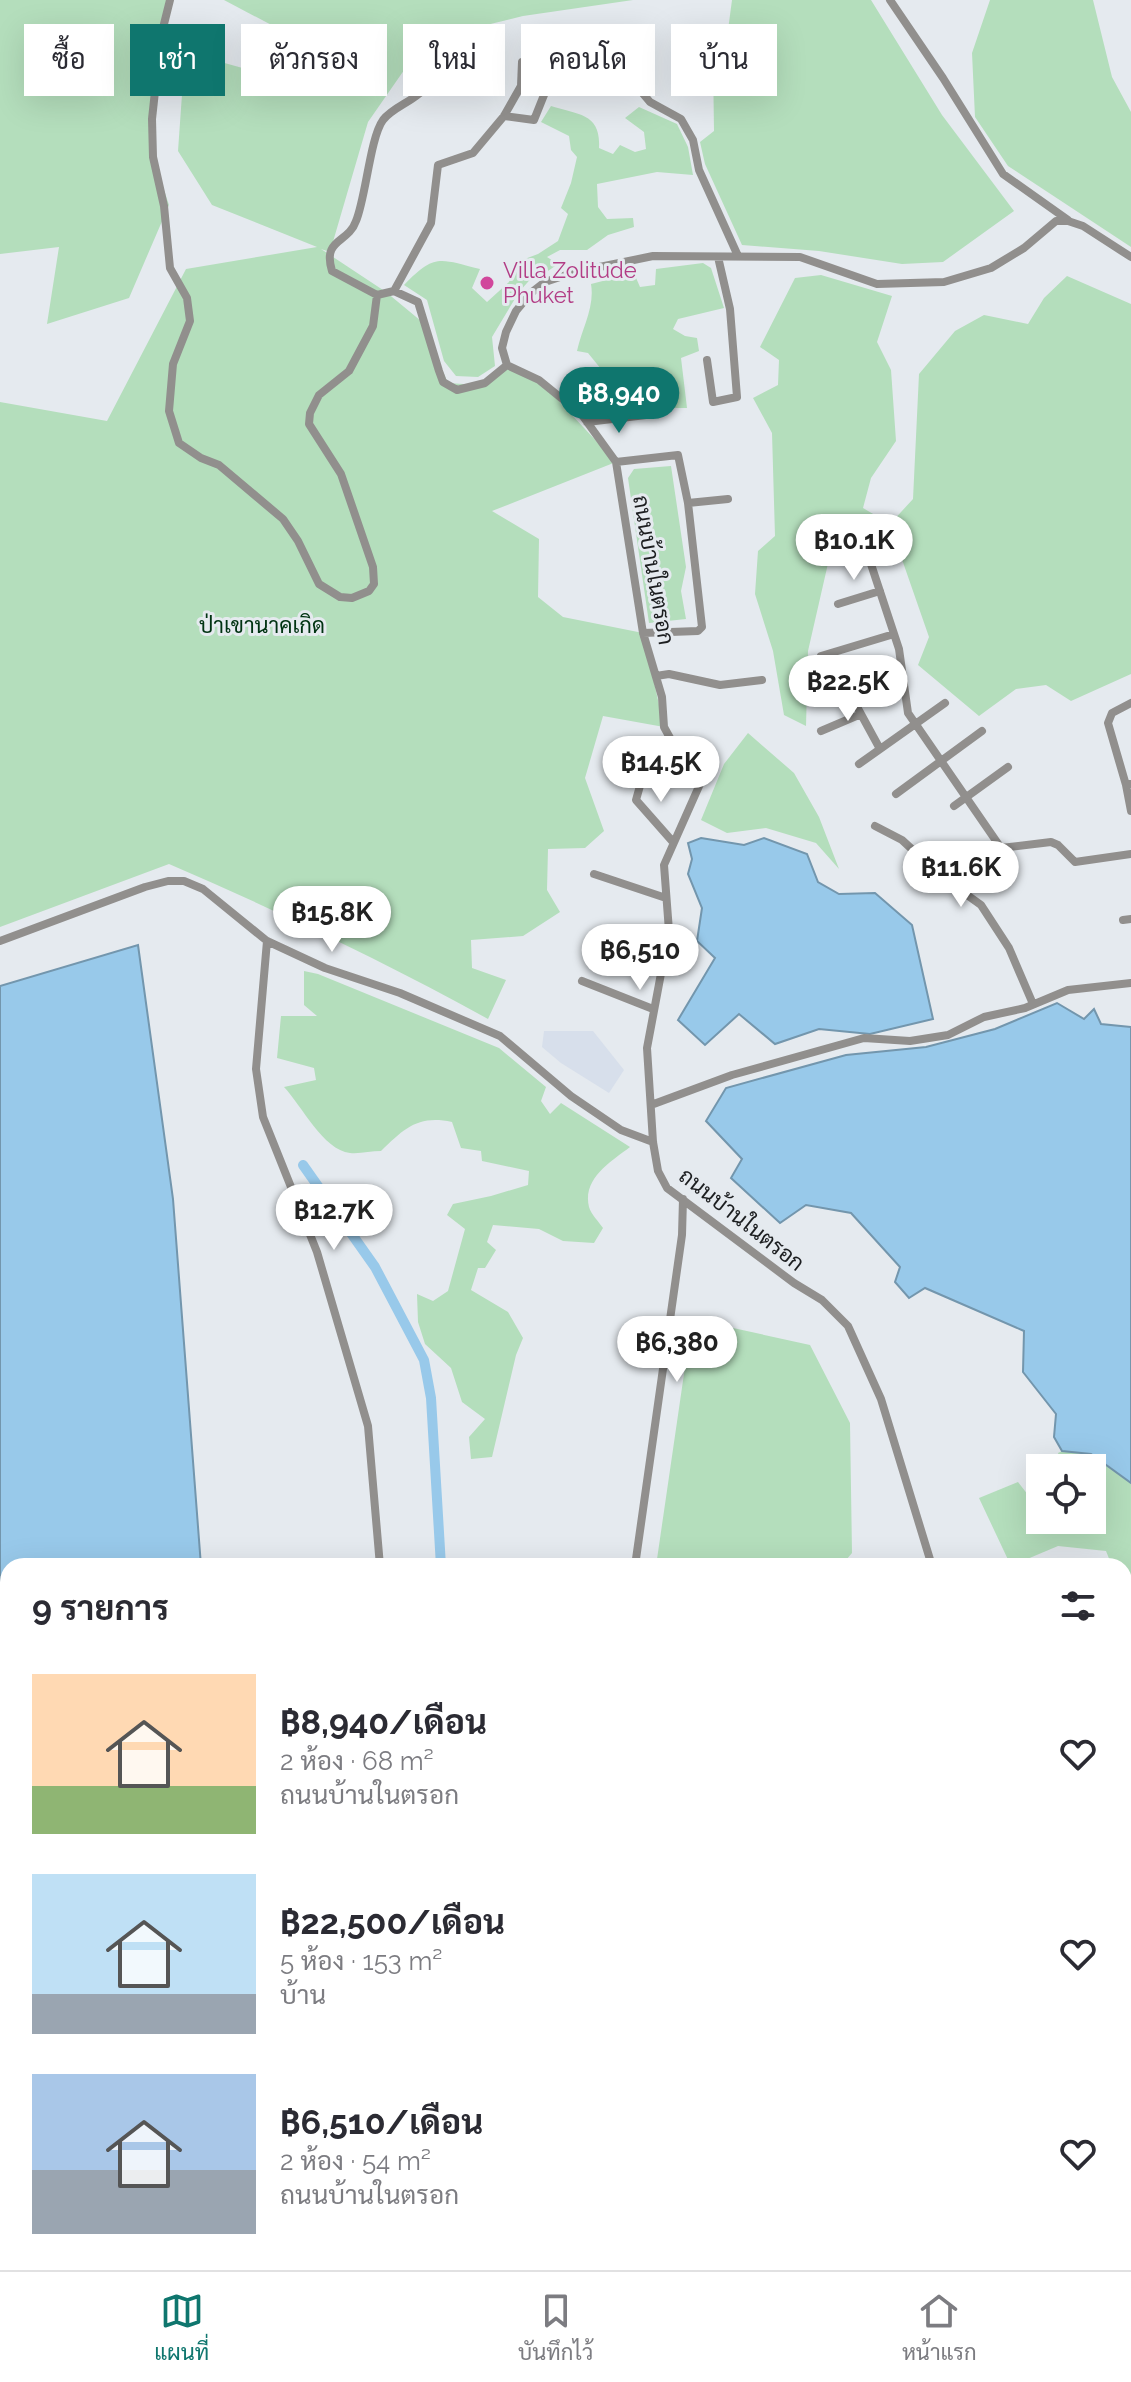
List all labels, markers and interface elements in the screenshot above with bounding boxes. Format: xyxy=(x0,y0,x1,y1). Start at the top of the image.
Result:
chip: ซื้อ xyxy=(24,24,114,96)
chip: เช่า xyxy=(130,24,225,96)
chip: ตัวกรอง xyxy=(241,24,387,96)
chip: ใหม่ xyxy=(403,24,505,96)
chip: คอนโด xyxy=(521,24,655,96)
chip: บ้าน xyxy=(671,24,777,96)
place label: Villa Zolitude Phuket xyxy=(503,257,637,308)
marker: Villa Zolitude Phuket xyxy=(478,274,496,292)
pin: ฿8,940 xyxy=(554,367,684,435)
text: ฿8,940 xyxy=(577,378,661,408)
street label: ถนนบ้านในตรอก xyxy=(628,493,681,647)
pin: ฿10.1K xyxy=(789,514,919,582)
text: ฿10.1K xyxy=(814,525,894,555)
park label: ป่าเขานาคเกิด xyxy=(199,612,325,638)
pin: ฿22.5K xyxy=(783,655,913,723)
text: ฿22.5K xyxy=(807,666,889,696)
pin: ฿14.5K xyxy=(596,736,726,804)
text: ฿14.5K xyxy=(620,747,702,777)
pin: ฿11.6K xyxy=(896,841,1026,909)
text: ฿11.6K xyxy=(921,852,1001,882)
pin: ฿15.8K xyxy=(267,886,397,954)
text: ฿15.8K xyxy=(291,897,373,927)
pin: ฿6,510 xyxy=(575,924,705,992)
text: ฿6,510 xyxy=(600,935,680,965)
street label: ถนนบ้านในตรอก xyxy=(674,1161,810,1276)
pin: ฿12.7K xyxy=(269,1184,399,1252)
text: ฿12.7K xyxy=(294,1195,374,1225)
pin: ฿6,380 xyxy=(612,1316,742,1384)
text: ฿6,380 xyxy=(635,1327,719,1357)
map controls xyxy=(1026,1454,1106,1534)
button: locate xyxy=(1026,1454,1106,1534)
icon: filters xyxy=(1056,1584,1100,1628)
text: 9 รายการ xyxy=(32,1588,169,1628)
text: ฿8,940/เดือน xyxy=(280,1702,487,1742)
icon: home xyxy=(96,1706,192,1802)
icon: heart xyxy=(1056,1732,1100,1776)
text: 2 ห้อง · 68 m² xyxy=(280,1746,434,1776)
text: ถนนบ้านในตรอก xyxy=(280,1780,459,1810)
text: ฿22,500/เดือน xyxy=(280,1902,505,1942)
icon: home xyxy=(96,1906,192,2002)
icon: heart xyxy=(1056,1932,1100,1976)
text: 5 ห้อง · 153 m² xyxy=(280,1946,442,1976)
text: บ้าน xyxy=(280,1980,326,2010)
text: ฿6,510/เดือน xyxy=(280,2102,483,2142)
icon: home xyxy=(96,2106,192,2202)
icon: heart xyxy=(1056,2132,1100,2176)
text: 2 ห้อง · 54 m² xyxy=(280,2146,431,2176)
text: ถนนบ้านในตรอก xyxy=(280,2180,459,2210)
tab: แผนที่ xyxy=(154,2289,209,2365)
tab: บันทึกไว้ xyxy=(518,2289,593,2365)
tab: หน้าแรก xyxy=(902,2289,977,2365)

